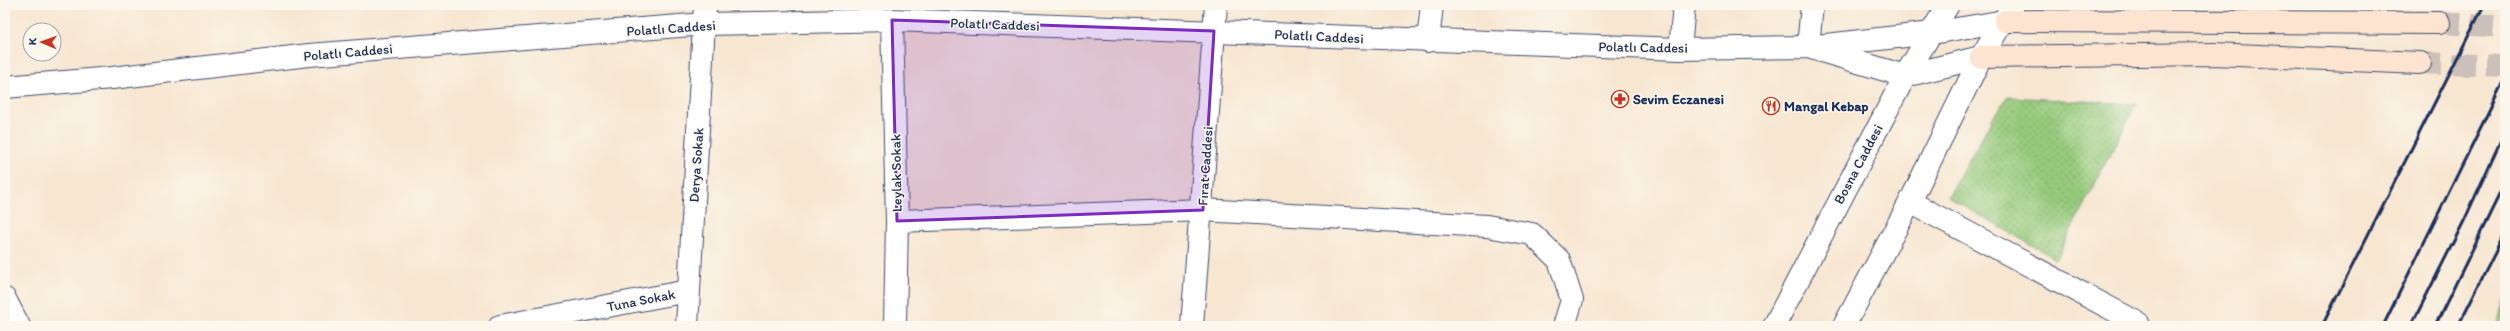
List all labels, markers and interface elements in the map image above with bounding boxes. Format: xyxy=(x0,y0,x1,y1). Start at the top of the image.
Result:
street label: Polatlı Caddesi xyxy=(950,14,1040,35)
street label: Polatlı Caddesi xyxy=(626,17,716,40)
north arrow xyxy=(22,22,62,62)
street label: Polatlı Caddesi xyxy=(1274,26,1364,47)
text: K xyxy=(26,37,39,45)
street label: Polatlı Caddesi xyxy=(1598,38,1688,57)
street label: Polatlı Caddesi xyxy=(303,40,393,65)
pharmacy icon: Sevim Eczanesi xyxy=(1610,89,1630,109)
place label: Sevim Eczanesi xyxy=(1633,91,1724,108)
restaurant icon: Mangal Kebap xyxy=(1761,96,1781,116)
place label: Mangal Kebap xyxy=(1784,98,1869,115)
street label: Bosna Caddesi xyxy=(1830,121,1887,207)
street label: Derya Sokak xyxy=(685,126,708,203)
street label: Fırat Caddesi xyxy=(1194,126,1217,206)
street label: Leylak Sokak xyxy=(887,134,906,212)
street label: Tuna Sokak xyxy=(606,285,677,315)

